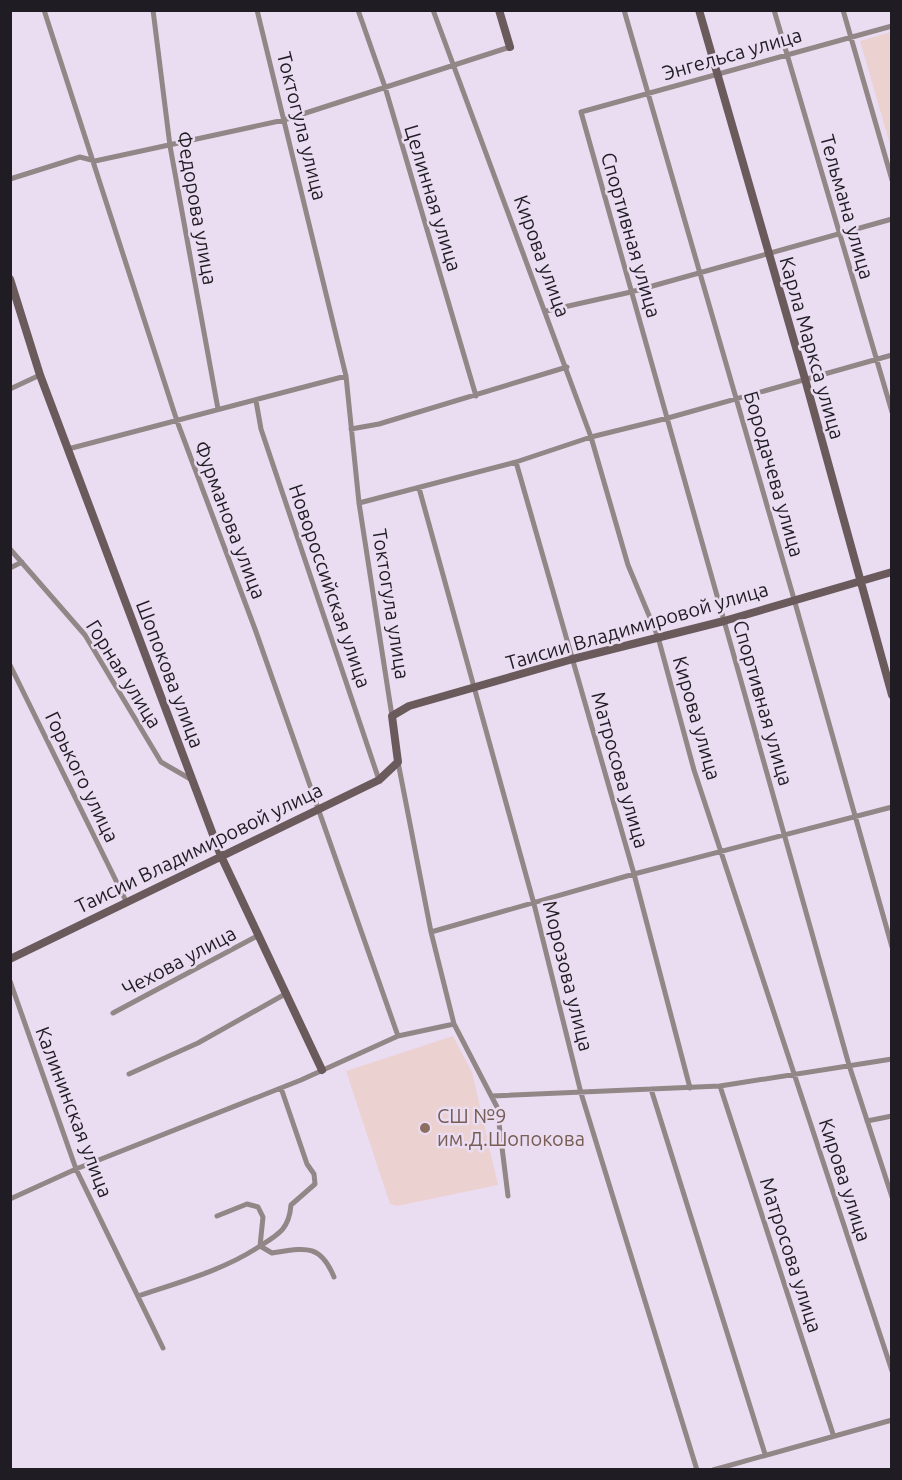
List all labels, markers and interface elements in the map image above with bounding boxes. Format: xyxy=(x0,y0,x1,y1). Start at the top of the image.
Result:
street label: Энгельса улица xyxy=(659,23,804,84)
street label: Токтогула улица xyxy=(273,49,332,202)
street label: Целинная улица xyxy=(400,122,467,274)
street label: Федорова улица xyxy=(173,129,222,287)
street label: Тельмана улица xyxy=(816,132,879,282)
street label: Спортивная улица xyxy=(597,150,666,320)
street label: Кирова улица xyxy=(510,192,575,320)
street label: Карла Маркса улица xyxy=(775,254,850,442)
street label: Бородачева улица xyxy=(740,388,809,560)
street label: Фурманова улица xyxy=(190,438,271,602)
street label: Новороссийская улица xyxy=(285,481,376,691)
street label: Токтогула улица xyxy=(368,527,415,681)
street label: Таисии Владимировой улица xyxy=(503,577,771,674)
street label: Шопокова улица xyxy=(132,597,209,751)
street label: Горная улица xyxy=(82,615,167,732)
street label: Спортивная улица xyxy=(729,618,798,788)
street label: Кирова улица xyxy=(669,653,726,783)
street label: Матросова улица xyxy=(587,689,654,851)
street label: Горького улица xyxy=(41,708,124,846)
street label: Таисии Владимировой улица xyxy=(72,778,326,917)
street label: Морозова улица xyxy=(539,898,598,1053)
street label: Чехова улица xyxy=(118,921,240,1000)
street label: Калининская улица xyxy=(31,1023,118,1200)
place label: СШ №9 им.Д.Шопокова xyxy=(437,1104,585,1150)
street label: Кирова улица xyxy=(815,1115,876,1244)
marker: СШ №9 им.Д.Шопокова xyxy=(418,1121,432,1135)
street label: Матросова улица xyxy=(756,1174,827,1335)

